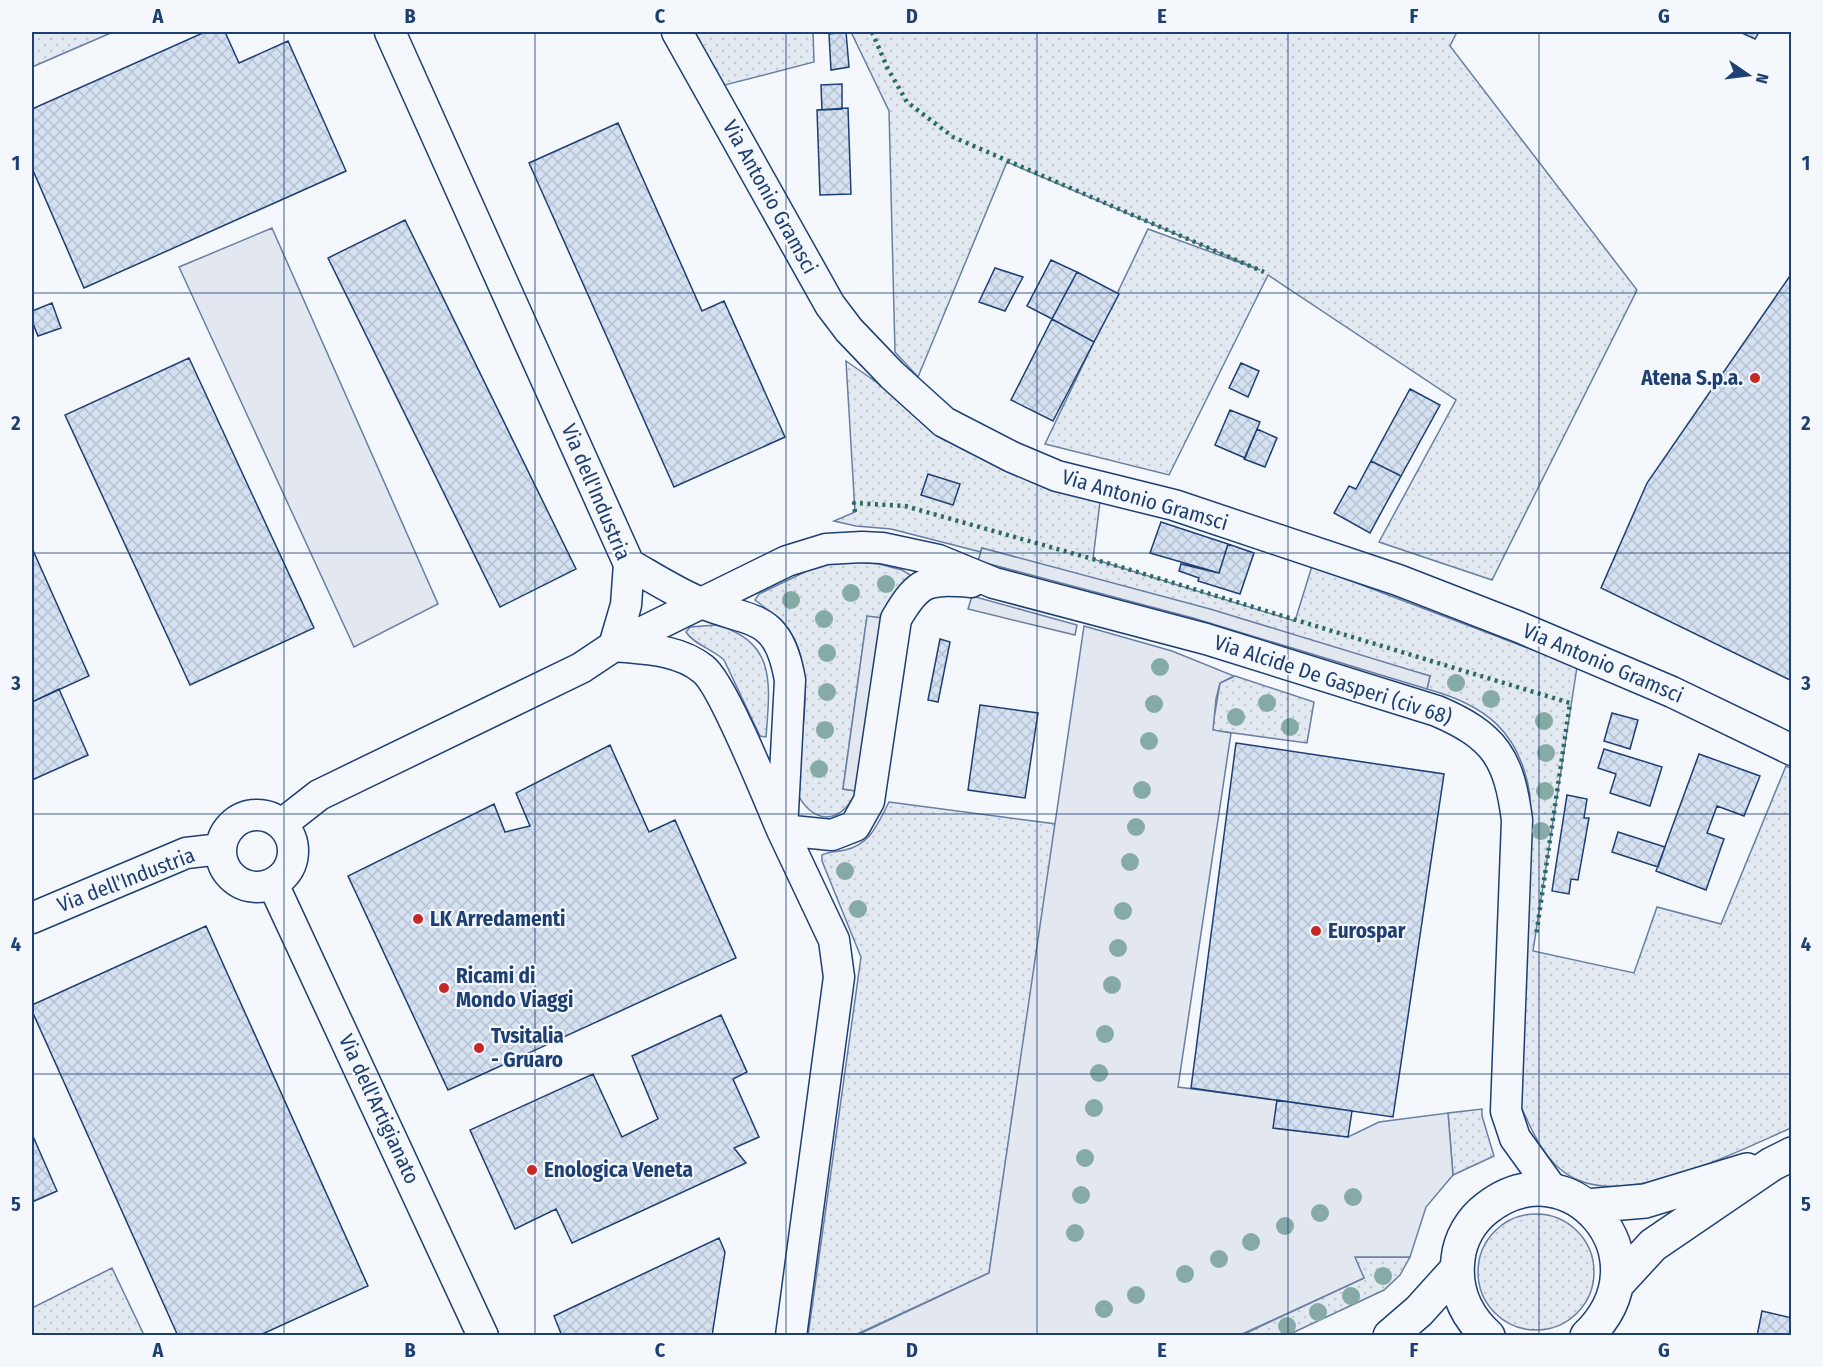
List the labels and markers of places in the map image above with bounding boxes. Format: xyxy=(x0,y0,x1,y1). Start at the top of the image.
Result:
place label: Atena S.p.a. xyxy=(1640,365,1743,391)
marker: Atena S.p.a. xyxy=(1748,371,1762,385)
place label: LK Arredamenti xyxy=(430,906,566,932)
marker: LK Arredamenti xyxy=(411,912,425,926)
place label: Eurospar xyxy=(1328,918,1406,944)
marker: Eurospar xyxy=(1309,924,1323,938)
place label: Ricami di Mondo Viaggi xyxy=(456,963,573,1013)
marker: Ricami di Mondo Viaggi xyxy=(437,981,451,995)
place label: Tvsitalia - Gruaro xyxy=(491,1023,564,1073)
marker: Tvsitalia - Gruaro xyxy=(472,1041,486,1055)
place label: Enologica Veneta xyxy=(544,1157,693,1183)
marker: Enologica Veneta xyxy=(525,1163,539,1177)

